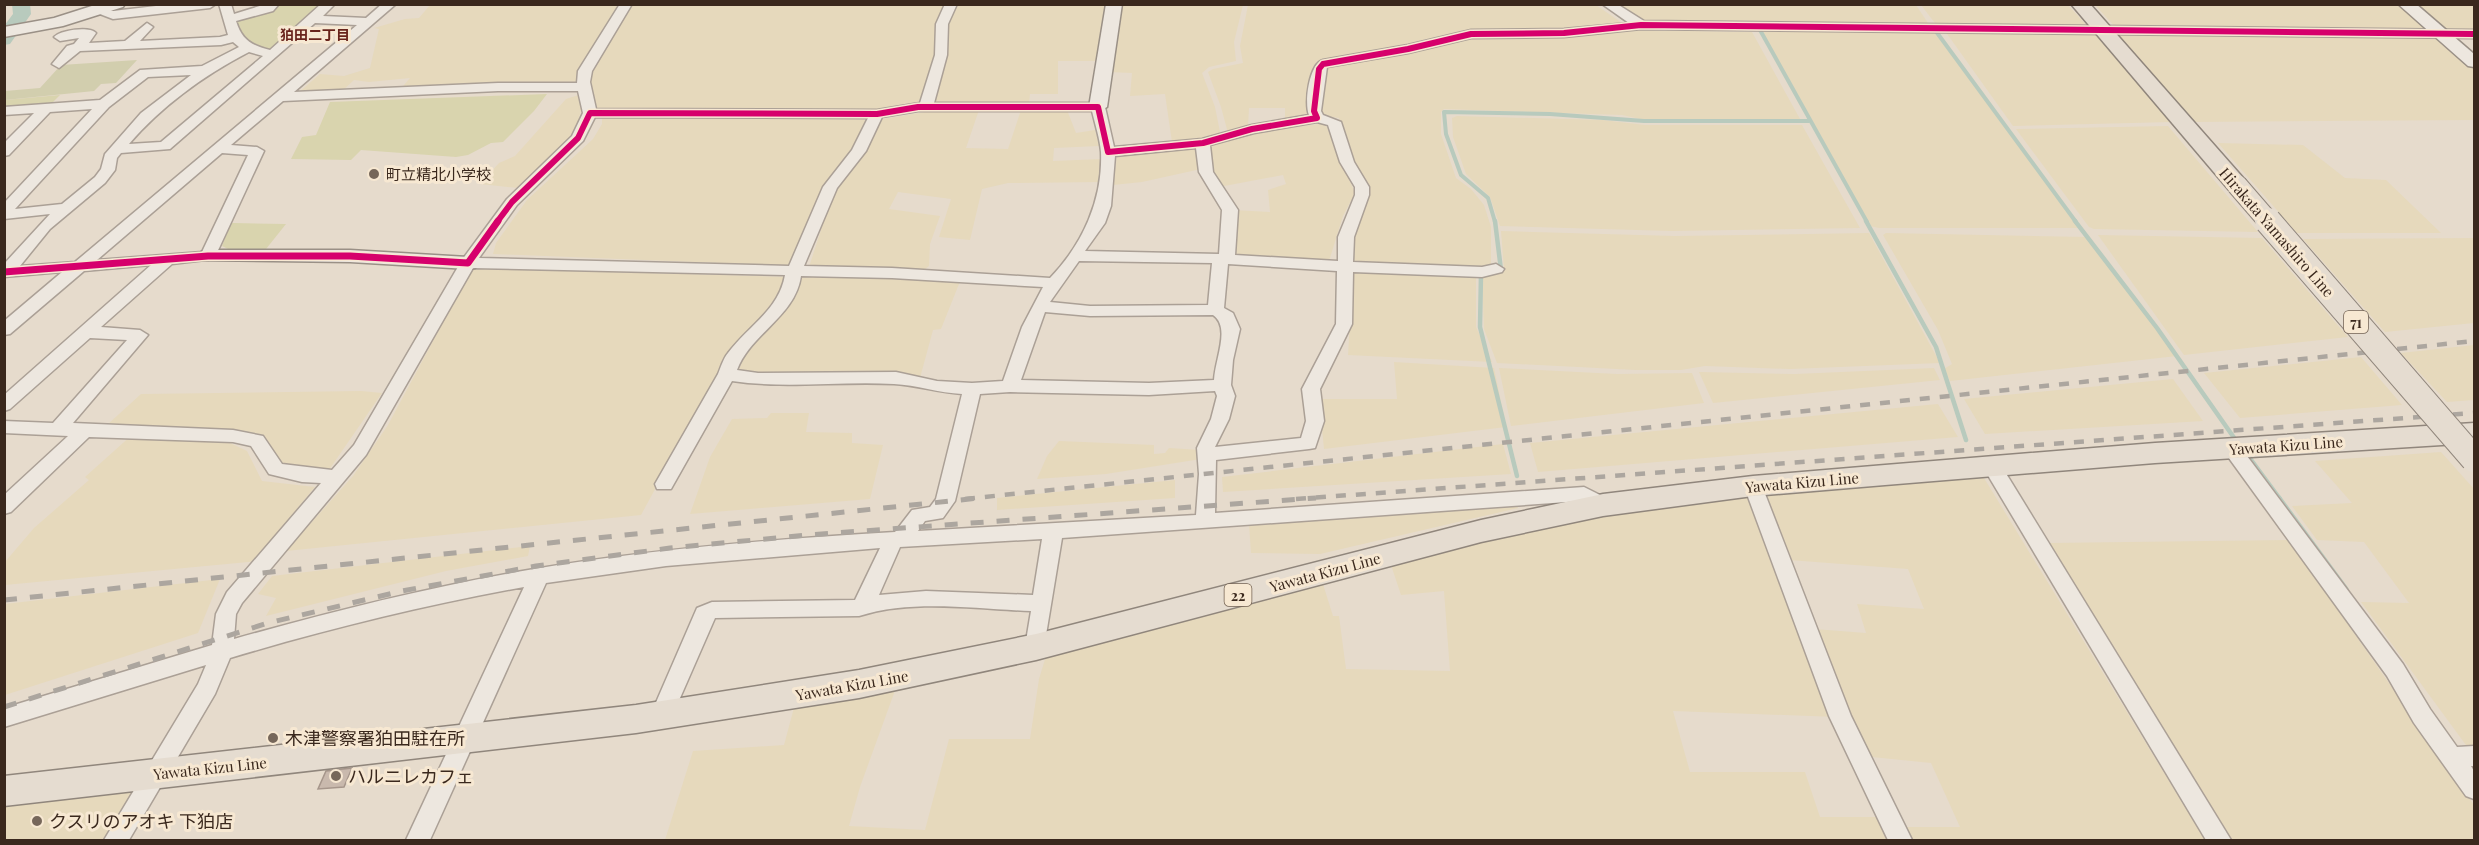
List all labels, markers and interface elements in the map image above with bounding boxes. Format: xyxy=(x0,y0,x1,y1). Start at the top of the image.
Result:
district label: 狛田二丁目 xyxy=(280,25,350,44)
street label: Hirakata Yamashiro Line xyxy=(2215,163,2339,301)
place label: 町立精北小学校 xyxy=(386,164,491,184)
marker: 町立精北小学校 xyxy=(367,167,381,181)
road number: 71 xyxy=(2344,311,2368,333)
street label: Yawata Kizu Line xyxy=(2227,431,2344,459)
street label: Yawata Kizu Line xyxy=(1743,467,1860,497)
street label: Yawata Kizu Line xyxy=(1266,548,1383,597)
road number: 22 xyxy=(1224,584,1252,606)
street label: Yawata Kizu Line xyxy=(793,665,910,705)
place label: 木津警察署狛田駐在所 xyxy=(285,726,465,750)
marker: 木津警察署狛田駐在所 xyxy=(266,731,280,745)
street label: Yawata Kizu Line xyxy=(151,752,268,784)
place label: ハルニレカフェ xyxy=(348,764,474,788)
marker: ハルニレカフェ xyxy=(329,769,343,783)
place label: クスリのアオキ 下狛店 xyxy=(49,809,233,833)
marker: クスリのアオキ 下狛店 xyxy=(30,814,44,828)

